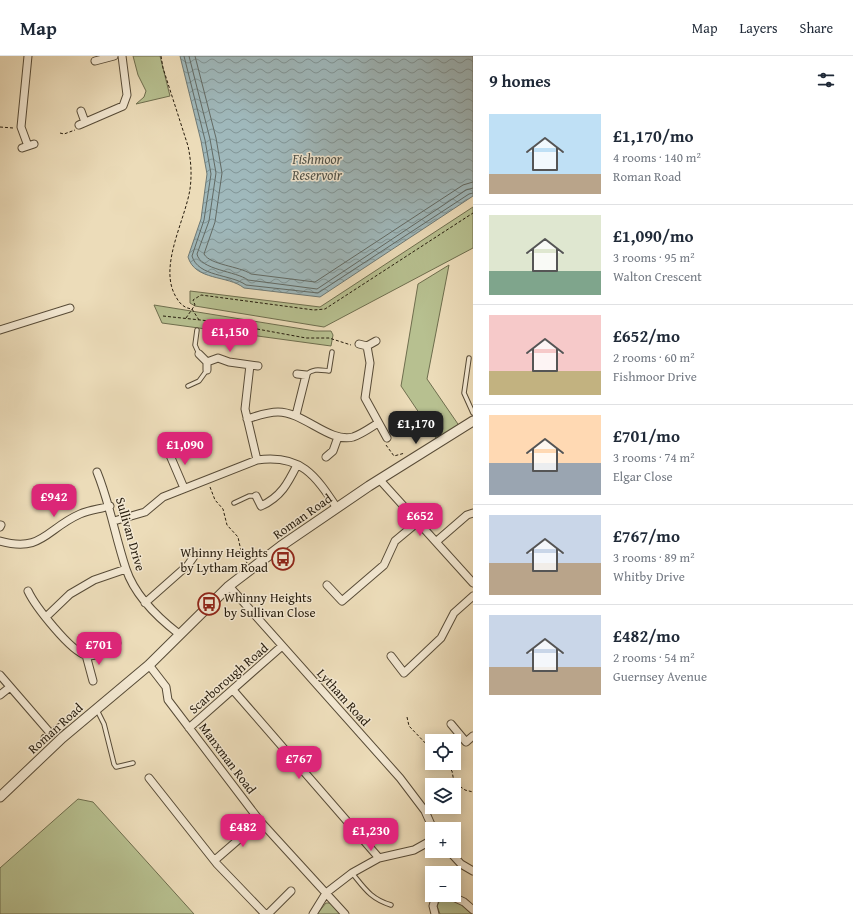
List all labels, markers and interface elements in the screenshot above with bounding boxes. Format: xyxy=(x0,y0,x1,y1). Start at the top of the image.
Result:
text: Map xyxy=(20,14,57,42)
text: Map xyxy=(692,18,718,38)
text: Layers xyxy=(740,18,778,38)
text: Share xyxy=(800,18,833,38)
text: 9 homes xyxy=(489,68,551,93)
icon: filters xyxy=(815,69,837,91)
text: £1,170/mo xyxy=(613,123,694,148)
icon: home xyxy=(521,130,569,178)
text: 4 rooms · 140 m² xyxy=(613,148,701,167)
water label: Fishmoor Reservoir xyxy=(291,149,343,185)
text: Roman Road xyxy=(613,167,681,186)
text: £1,090/mo xyxy=(613,223,694,248)
icon: home xyxy=(521,231,569,279)
text: 3 rooms · 95 m² xyxy=(613,248,695,267)
text: Walton Crescent xyxy=(613,267,702,286)
pin: £1,150 xyxy=(197,319,263,353)
text: £1,150 xyxy=(211,322,249,341)
text: £652/mo xyxy=(613,323,680,348)
icon: home xyxy=(521,331,569,379)
text: 2 rooms · 60 m² xyxy=(613,348,695,367)
text: Fishmoor Drive xyxy=(613,367,697,386)
pin: £1,170 xyxy=(383,411,449,445)
text: £1,170 xyxy=(397,414,435,433)
text: £701/mo xyxy=(613,423,680,448)
icon: home xyxy=(521,431,569,479)
pin: £1,090 xyxy=(152,432,218,466)
text: £1,090 xyxy=(166,435,204,454)
text: 3 rooms · 74 m² xyxy=(613,448,695,467)
text: Elgar Close xyxy=(613,467,673,486)
pin: £942 xyxy=(30,484,78,518)
text: £942 xyxy=(41,487,67,506)
street label: Roman Road xyxy=(269,489,336,544)
street label: Sullivan Drive xyxy=(111,495,150,573)
pin: £652 xyxy=(396,503,444,537)
text: £652 xyxy=(407,506,433,525)
text: £767/mo xyxy=(613,523,680,548)
icon: home xyxy=(521,531,569,579)
place label: Whinny Heights by Lytham Road xyxy=(180,543,268,577)
bus stop icon: Whinny Heights by Lytham Road xyxy=(270,546,296,572)
text: 3 rooms · 89 m² xyxy=(613,548,695,567)
text: Whitby Drive xyxy=(613,567,685,586)
place label: Whinny Heights by Sullivan Close xyxy=(224,588,316,622)
bus stop icon: Whinny Heights by Sullivan Close xyxy=(196,591,222,617)
text: £482/mo xyxy=(613,623,680,648)
icon: home xyxy=(521,631,569,679)
pin: £701 xyxy=(75,632,123,666)
text: £701 xyxy=(86,635,112,654)
street label: Scarborough Road xyxy=(184,638,272,718)
text: 2 rooms · 54 m² xyxy=(613,648,695,667)
street label: Lytham Road xyxy=(313,664,375,730)
text: Guernsey Avenue xyxy=(613,667,707,686)
street label: Roman Road xyxy=(24,698,87,758)
street label: Manxman Road xyxy=(194,719,261,798)
map controls xyxy=(425,734,461,902)
button: locate xyxy=(425,734,461,770)
pin: £767 xyxy=(275,746,323,780)
text: £767 xyxy=(286,749,312,768)
button: layers xyxy=(425,778,461,814)
pin: £482 xyxy=(219,814,267,848)
text: £482 xyxy=(230,817,256,836)
pin: £1,230 xyxy=(338,818,404,852)
text: £1,230 xyxy=(352,821,390,840)
button: + xyxy=(425,822,461,858)
button: − xyxy=(425,866,461,902)

